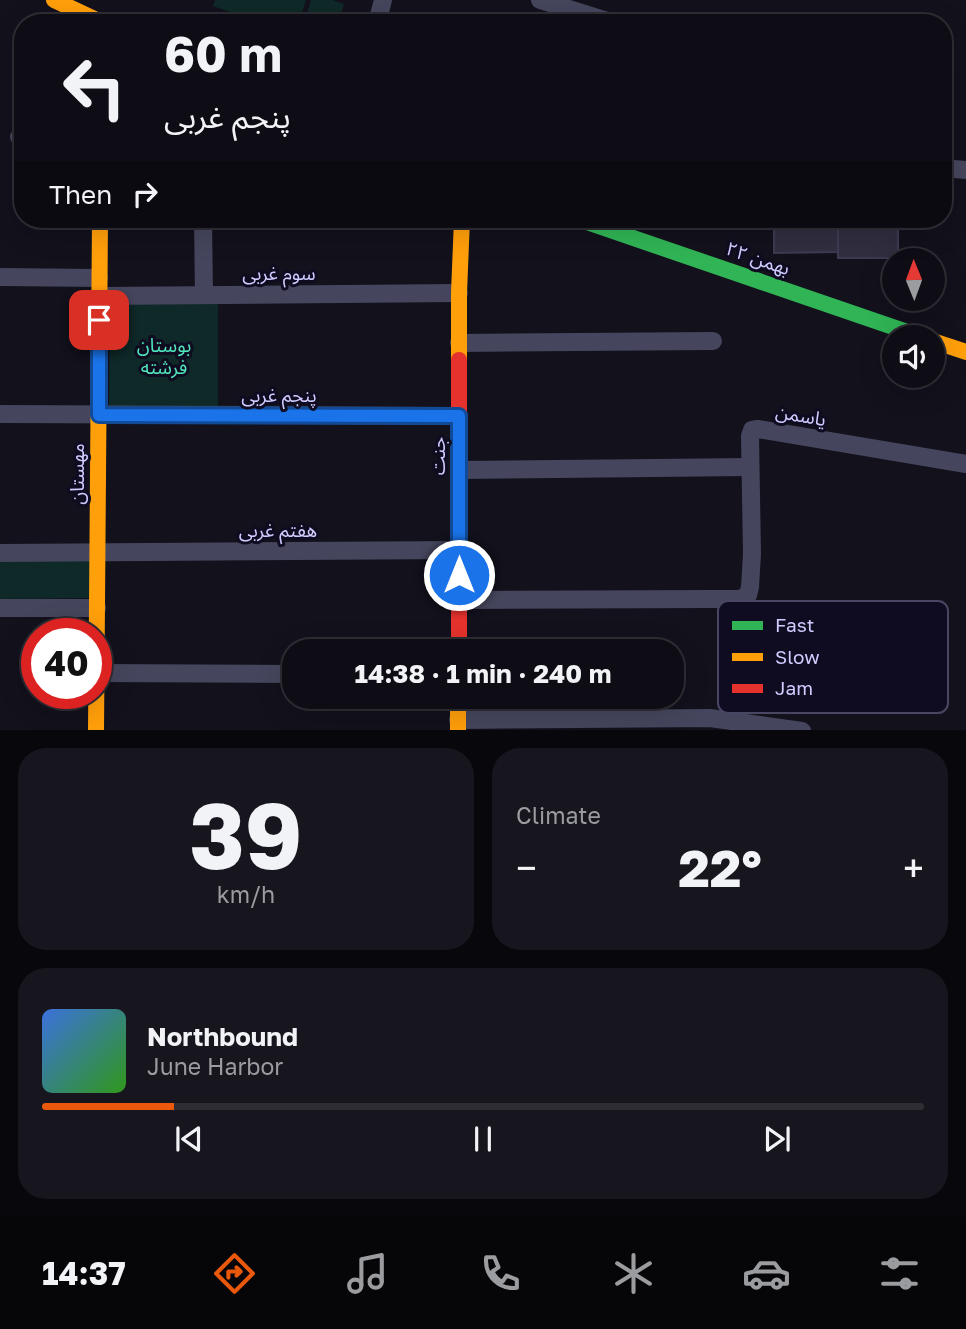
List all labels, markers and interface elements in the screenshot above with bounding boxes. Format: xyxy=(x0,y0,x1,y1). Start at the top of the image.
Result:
text: 60 m xyxy=(164,24,282,83)
icon: left xyxy=(49,42,140,133)
text: پنجم غربی xyxy=(164,97,291,135)
icon: right xyxy=(126,175,164,213)
text: Then xyxy=(49,179,112,210)
street label: ۲۲ بهمن xyxy=(723,236,793,280)
north arrow xyxy=(882,248,945,312)
map controls xyxy=(882,248,945,388)
street label: سوم غربی xyxy=(242,261,316,288)
pin xyxy=(69,290,129,350)
icon: arrive xyxy=(80,301,118,339)
button: sound xyxy=(882,325,945,388)
park label: بوستان فرشته xyxy=(137,333,191,379)
street label: پنجم غربی xyxy=(241,383,317,410)
street label: یاسمن xyxy=(774,399,828,431)
street label: جنت xyxy=(426,437,449,475)
street label: مهستان xyxy=(65,443,88,505)
street label: هفتم غربی xyxy=(239,518,317,545)
position arrow xyxy=(422,538,496,612)
legend xyxy=(718,601,948,713)
text: Fast xyxy=(775,613,814,636)
speed limit sign: 40 xyxy=(21,618,112,709)
text: Slow xyxy=(775,645,820,668)
text: 14:38 · 1 min · 240 m xyxy=(355,658,611,689)
text: Jam xyxy=(775,676,813,699)
text: 39 xyxy=(189,780,303,889)
text: Climate xyxy=(516,801,601,829)
text: 22° xyxy=(678,836,762,898)
text: − xyxy=(516,845,537,890)
text: + xyxy=(903,845,924,890)
text: km/h xyxy=(217,880,275,908)
text: Northbound xyxy=(147,1021,298,1052)
text: June Harbor xyxy=(147,1052,283,1080)
icon: previous xyxy=(170,1120,208,1158)
icon: pause xyxy=(464,1120,502,1158)
icon: next xyxy=(758,1120,796,1158)
icon: directions xyxy=(210,1249,259,1298)
icon: music xyxy=(343,1249,392,1298)
icon: phone xyxy=(476,1249,525,1298)
icon: climate xyxy=(609,1249,658,1298)
icon: car xyxy=(742,1249,791,1298)
icon: filters xyxy=(875,1249,924,1298)
text: 14:37 xyxy=(42,1254,126,1292)

